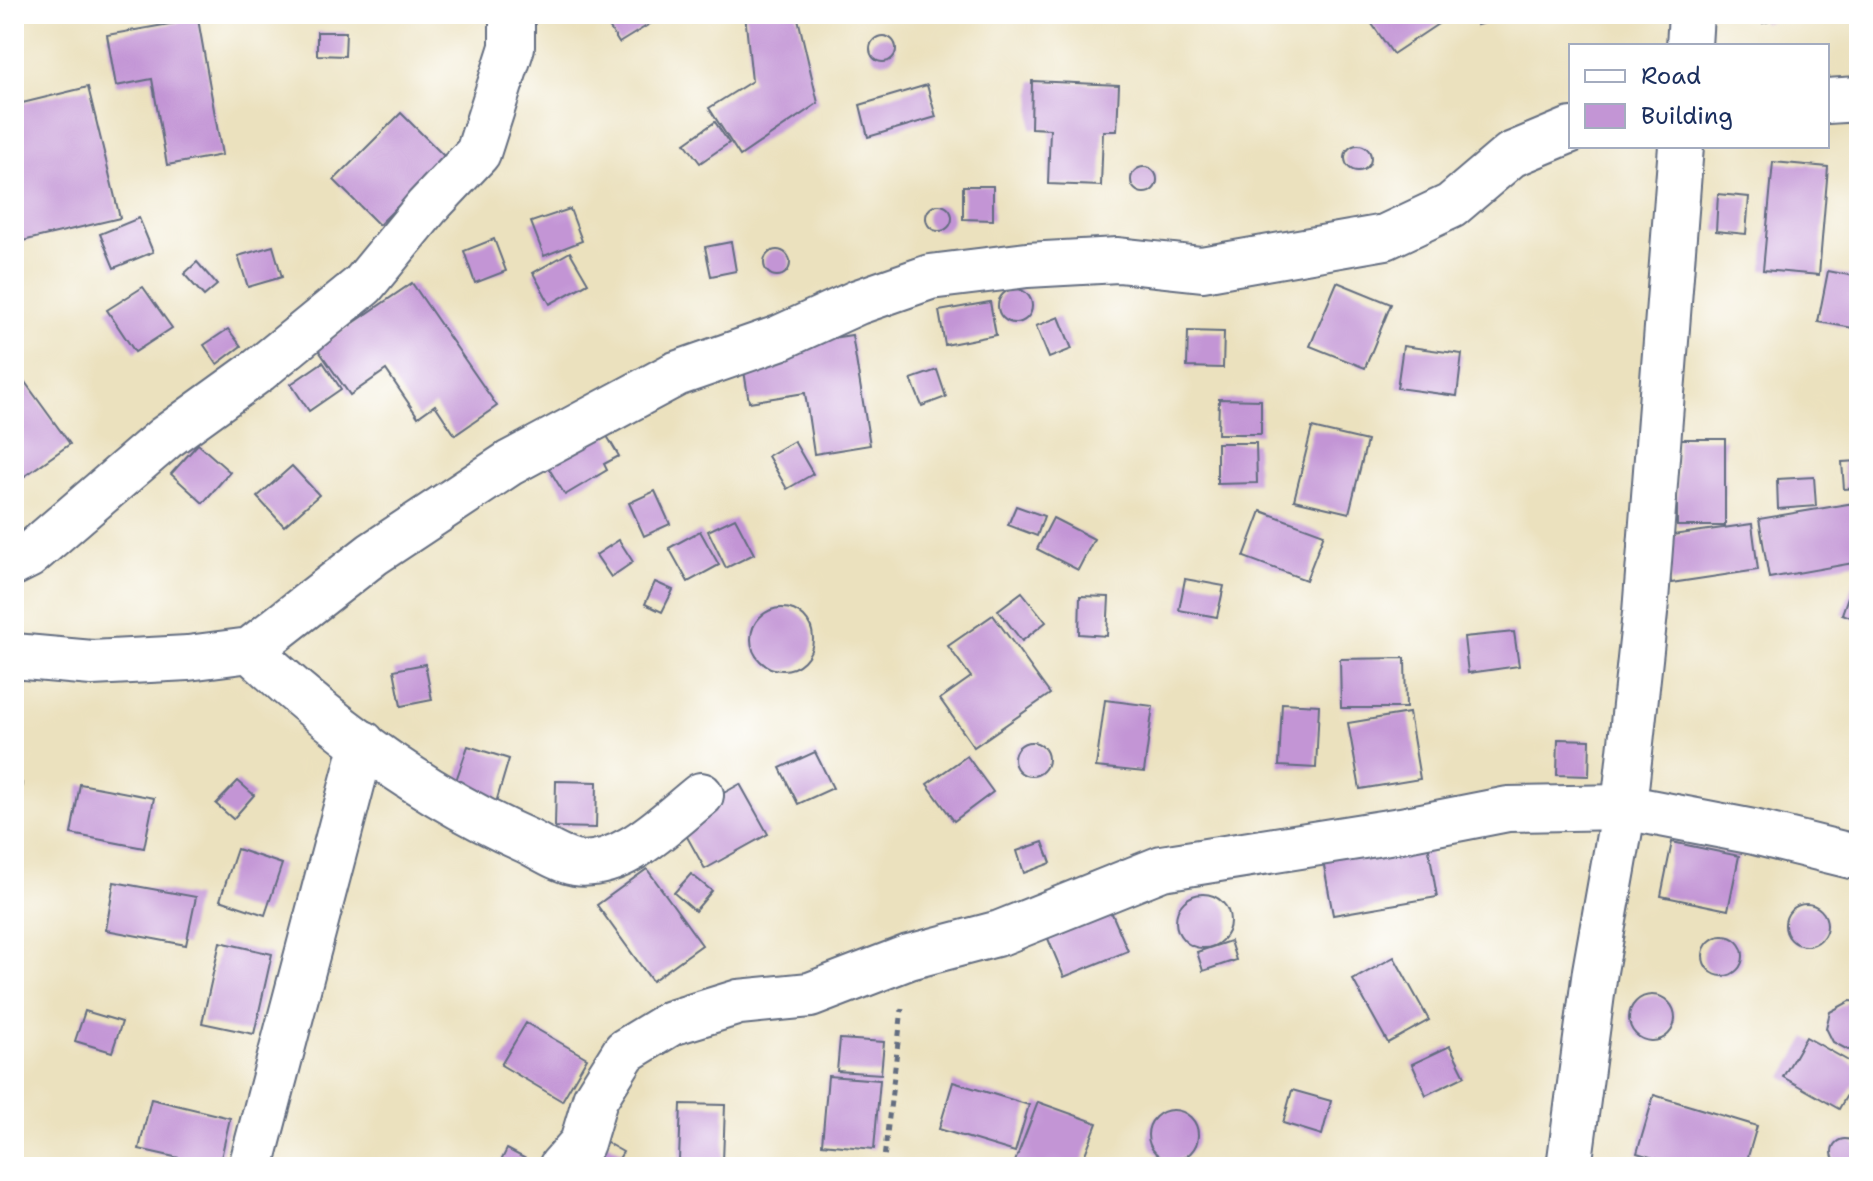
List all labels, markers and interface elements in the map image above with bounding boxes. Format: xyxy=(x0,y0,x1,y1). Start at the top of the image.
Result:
legend xyxy=(1569,44,1829,148)
text: Road xyxy=(1641,60,1701,92)
text: Building xyxy=(1641,100,1733,132)

